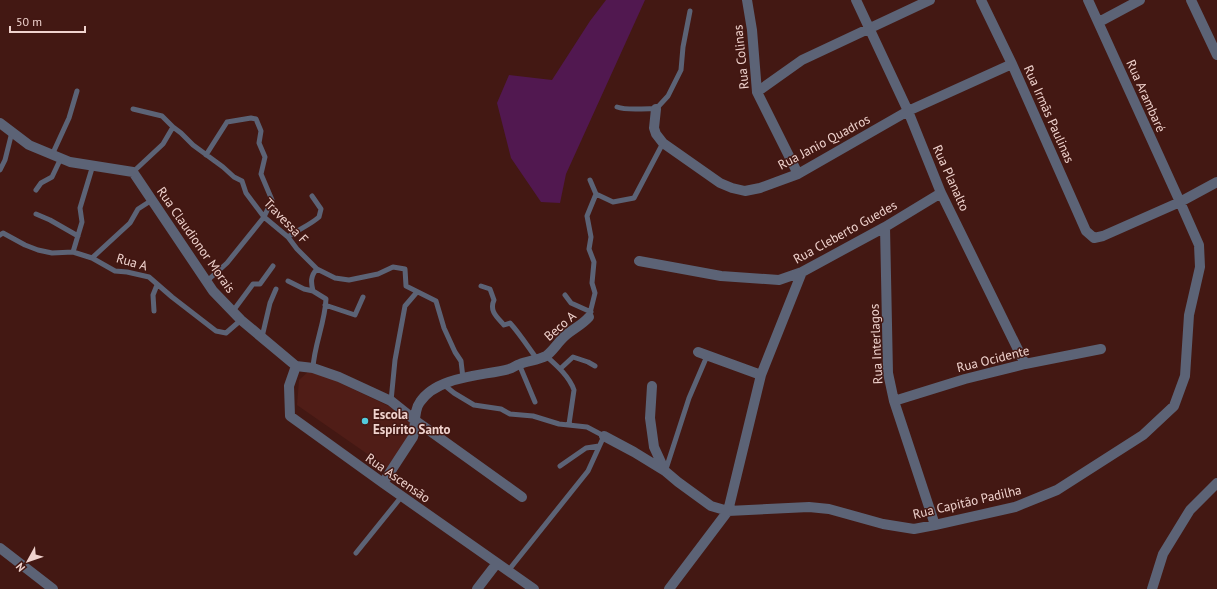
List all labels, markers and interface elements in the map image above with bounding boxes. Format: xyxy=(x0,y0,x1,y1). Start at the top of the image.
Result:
scale bar xyxy=(10,8,85,34)
text: 50 m xyxy=(16,14,42,29)
street label: Rua Colinas xyxy=(729,24,753,90)
street label: Rua Arambaré xyxy=(1122,57,1170,135)
street label: Rua Irmãs Paulinas xyxy=(1020,62,1078,166)
street label: Rua Janio Quadros xyxy=(775,111,873,173)
street label: Rua Planalto xyxy=(929,142,973,214)
street label: Rua Claudionor Morais xyxy=(153,184,239,296)
street label: Travessa F xyxy=(260,195,312,248)
street label: Rua Cleberto Guedes xyxy=(790,196,900,268)
street label: Rua A xyxy=(114,249,150,275)
street label: Rua Interlagos xyxy=(865,303,887,385)
street label: Beco A xyxy=(540,307,580,345)
street label: Rua Ocidente xyxy=(955,342,1031,376)
place label: Escola Espírito Santo xyxy=(373,406,450,438)
marker: Escola Espírito Santo xyxy=(360,416,370,426)
street label: Rua Ascensão xyxy=(362,449,434,507)
street label: Rua Capitão Padilha xyxy=(911,481,1023,523)
north arrow xyxy=(8,541,48,581)
text: N xyxy=(13,560,28,575)

